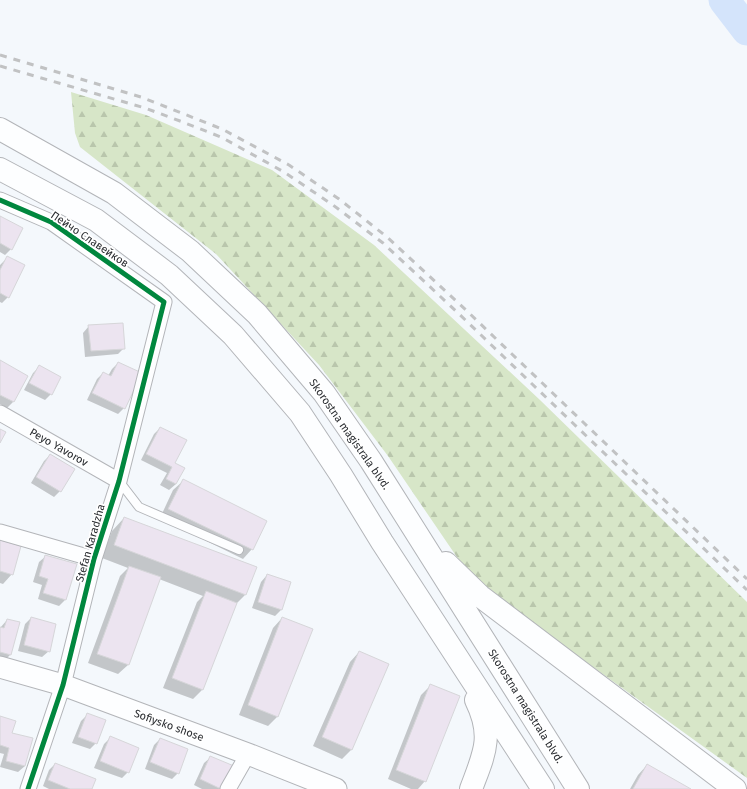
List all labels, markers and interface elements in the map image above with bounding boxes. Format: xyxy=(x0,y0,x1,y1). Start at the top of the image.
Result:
street label: Пейчо Славейков xyxy=(48,209,131,270)
street label: Skorostna magistrala blvd. xyxy=(306,376,393,492)
street label: Peyo Yavorov xyxy=(27,425,91,470)
street label: Stefan Karadzha xyxy=(73,503,108,584)
street label: Skorostna magistrala blvd. xyxy=(485,647,566,766)
street label: Sofiysko shose xyxy=(132,707,205,744)

